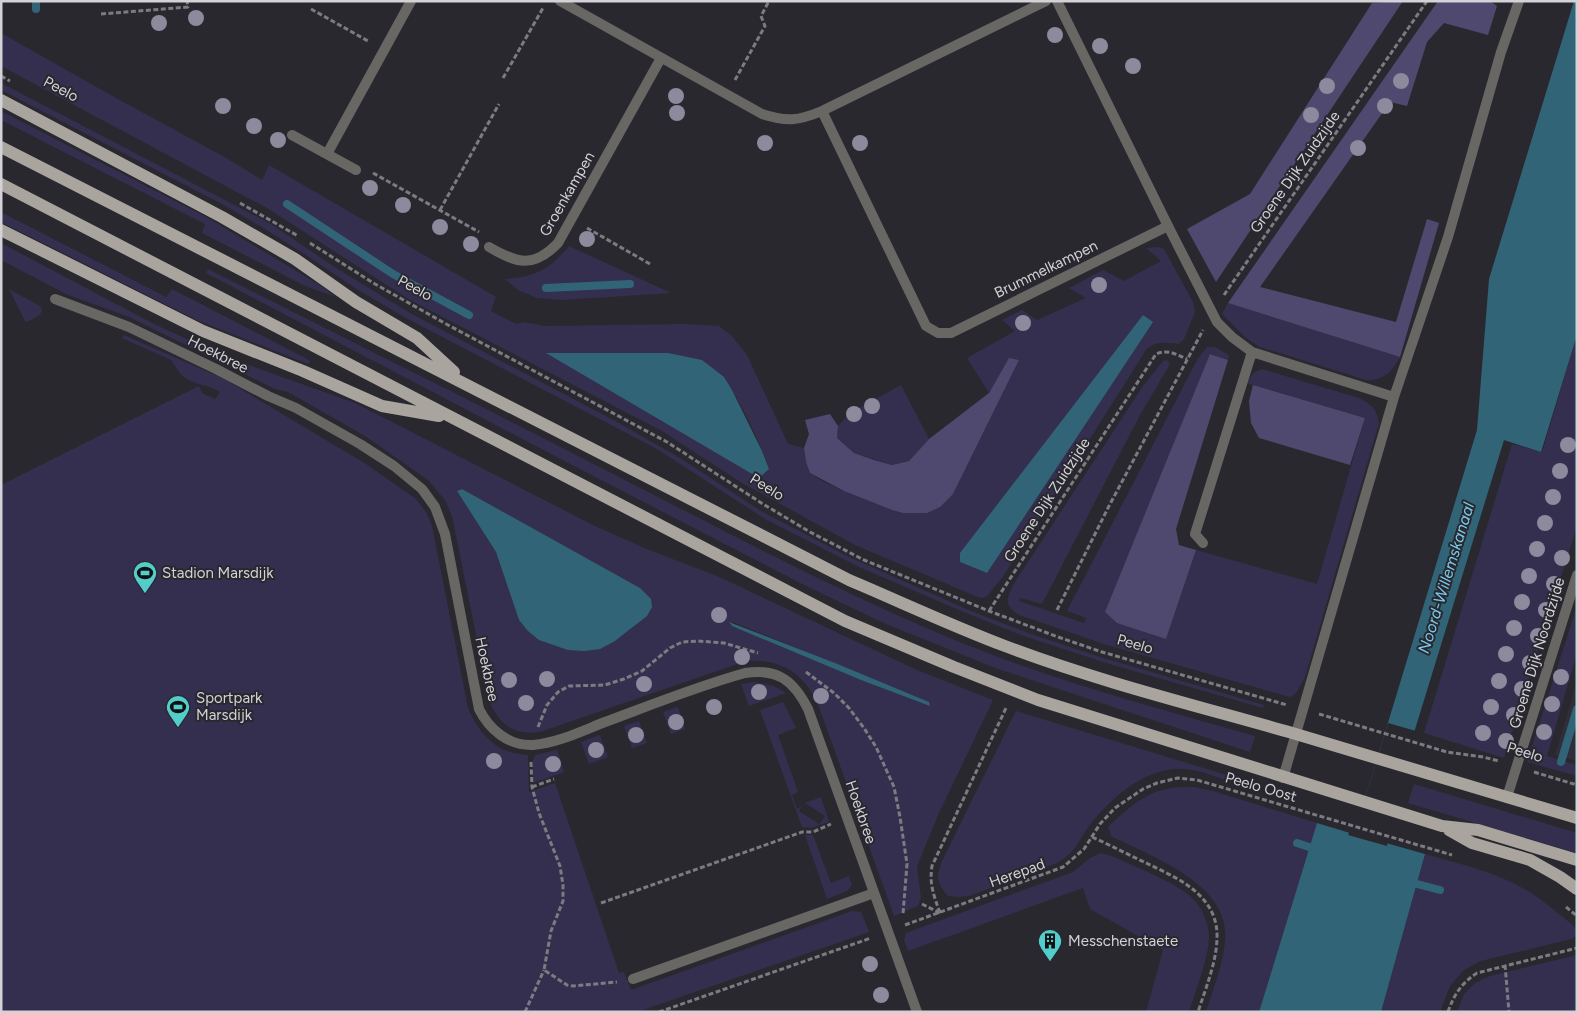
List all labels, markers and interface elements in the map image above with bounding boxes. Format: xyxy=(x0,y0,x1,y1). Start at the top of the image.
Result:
street label: Peelo xyxy=(40,72,82,106)
street label: Groene Dijk Zuidzijde xyxy=(1246,108,1344,236)
street label: Groenkampen xyxy=(536,148,598,240)
street label: Brummelkampen xyxy=(991,236,1101,302)
street label: Peelo xyxy=(394,271,436,305)
street label: Hoekbree xyxy=(185,331,251,377)
street label: Groene Dijk Zuidzijde xyxy=(1000,434,1094,566)
street label: Peelo xyxy=(747,470,788,505)
water label: Noord-Willemskanaal xyxy=(1414,500,1478,656)
sports icon: Stadion Marsdijk xyxy=(132,560,158,594)
place label: Stadion Marsdijk xyxy=(162,564,274,582)
street label: Groene Dijk Noordzijde xyxy=(1505,575,1569,731)
street label: Peelo xyxy=(1115,630,1156,658)
street label: Hoekbree xyxy=(471,635,503,703)
place label: Sportpark Marsdijk xyxy=(196,689,263,724)
sports icon: Sportpark Marsdijk xyxy=(165,694,191,728)
street label: Peelo xyxy=(1505,738,1546,766)
street label: Peelo Oost xyxy=(1223,768,1299,806)
street label: Hoekbree xyxy=(842,778,880,846)
street label: Herepad xyxy=(987,855,1047,891)
building icon: Messchenstaete xyxy=(1037,928,1063,962)
place label: Messchenstaete xyxy=(1068,932,1178,950)

